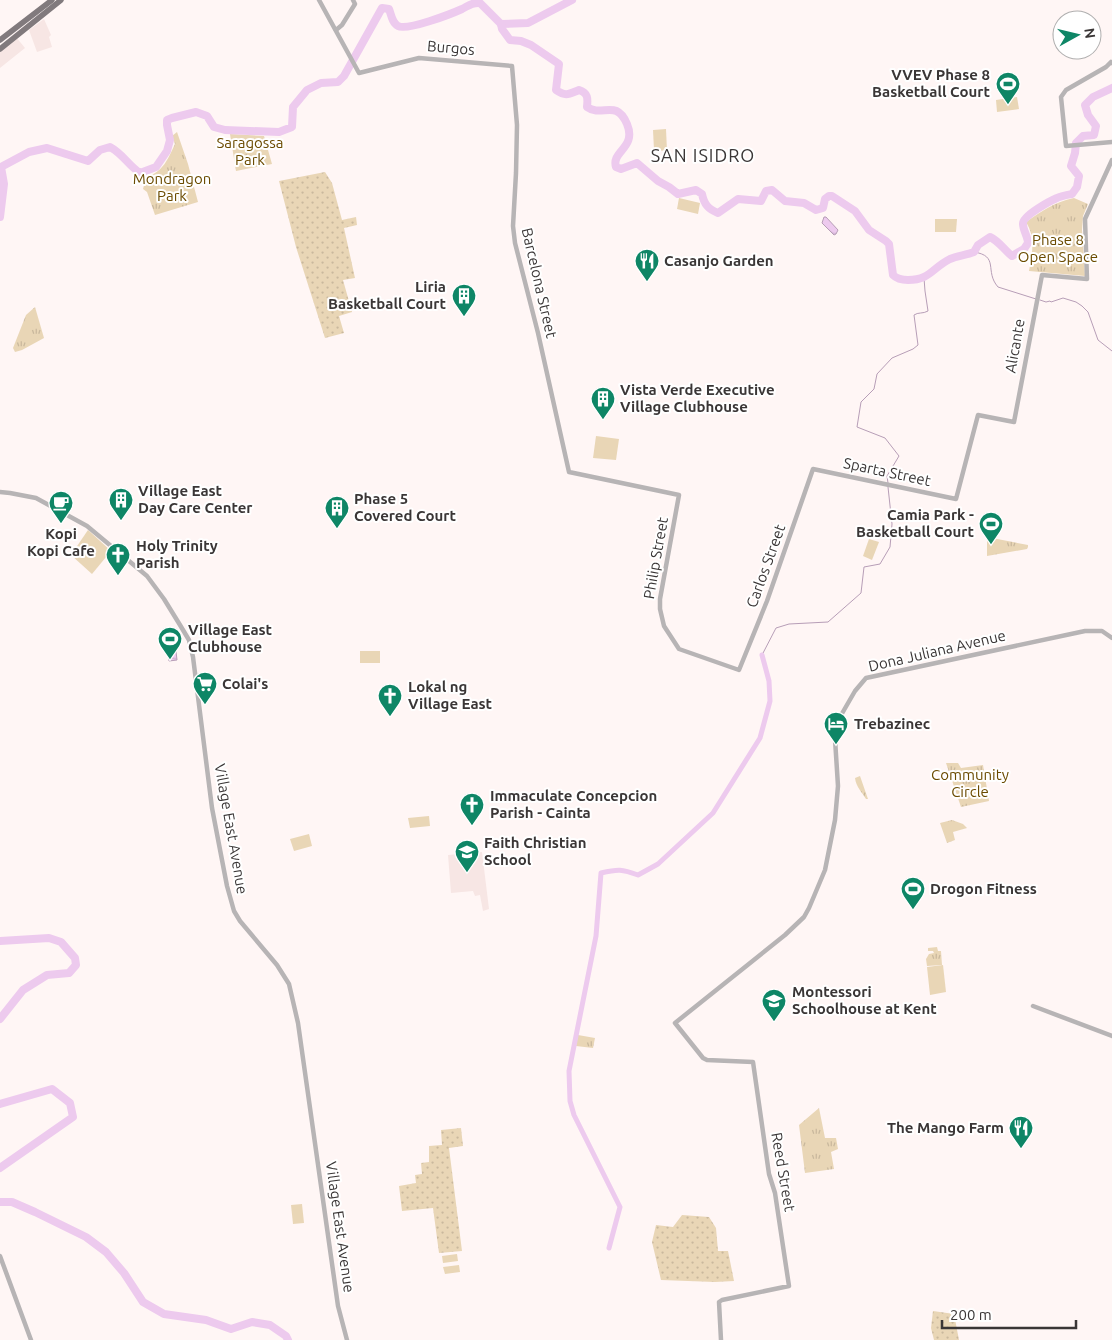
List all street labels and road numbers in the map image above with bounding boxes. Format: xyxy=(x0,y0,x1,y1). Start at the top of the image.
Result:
street label: Burgos xyxy=(427,37,476,58)
street label: Barcelona Street xyxy=(519,226,560,340)
street label: Alicante xyxy=(1001,318,1028,374)
street label: Sparta Street xyxy=(842,454,932,489)
street label: Philip Street xyxy=(640,516,671,600)
street label: Carlos Street xyxy=(743,522,788,610)
street label: Dona Juliana Avenue xyxy=(866,626,1007,675)
street label: Village East Avenue xyxy=(212,762,251,895)
street label: Reed Street xyxy=(768,1131,799,1213)
street label: Village East Avenue xyxy=(323,1160,358,1294)

